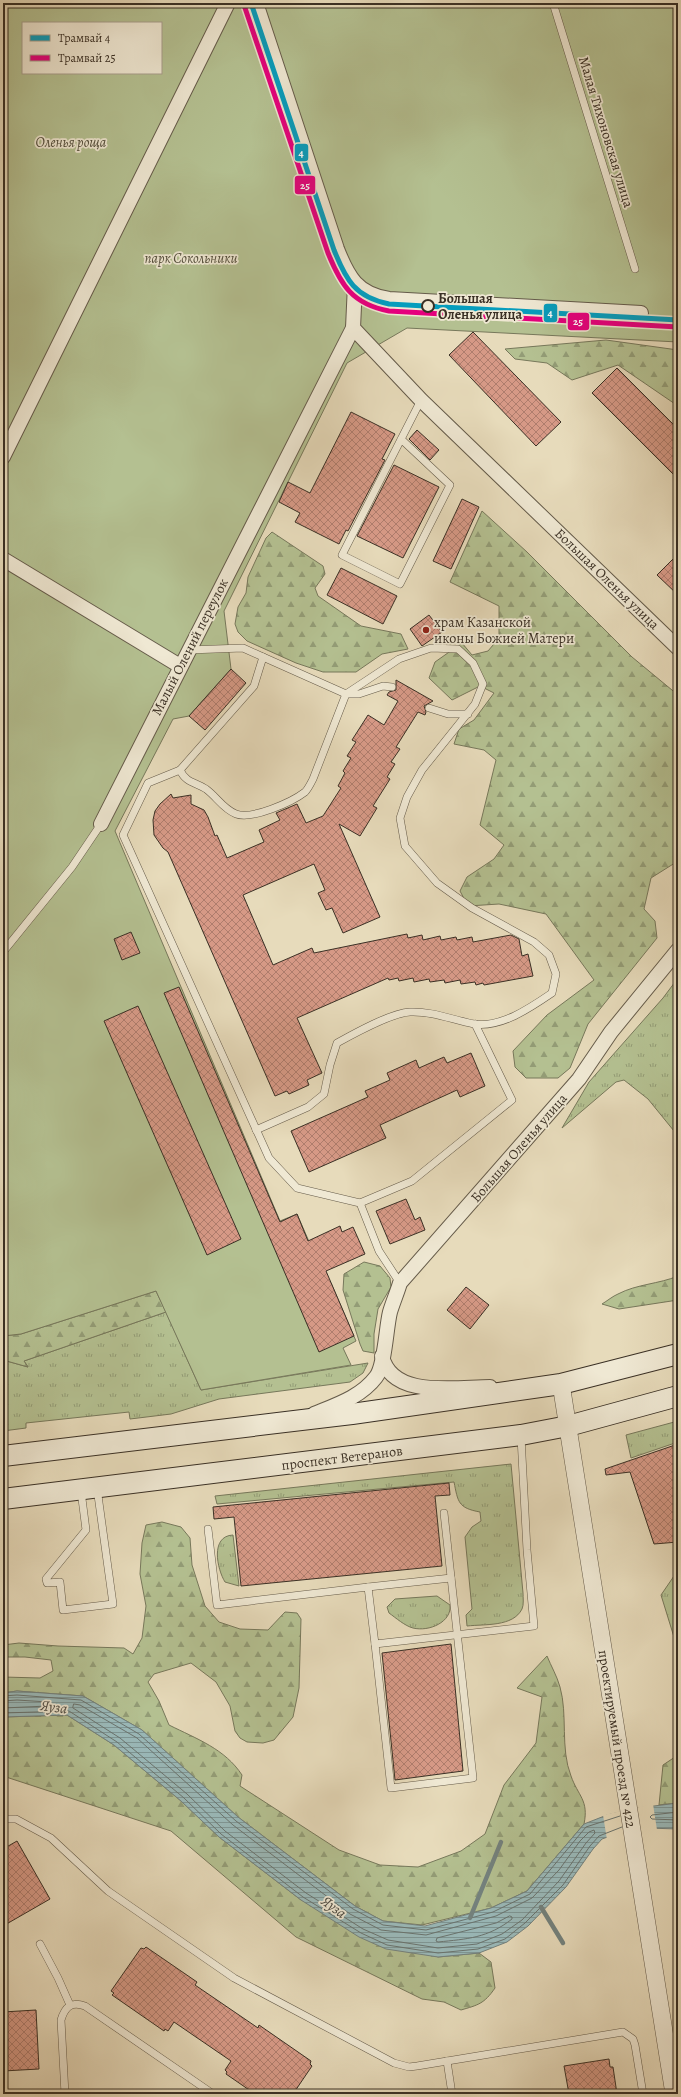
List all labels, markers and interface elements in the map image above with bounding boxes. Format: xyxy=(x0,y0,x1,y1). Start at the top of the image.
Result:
legend xyxy=(22,22,162,74)
text: Трамвай 4 xyxy=(58,30,111,46)
text: Трамвай 25 xyxy=(58,50,116,66)
street label: Малая Тихоновская улица xyxy=(574,54,638,210)
park label: Оленья роща xyxy=(36,133,107,152)
line badge: 4 xyxy=(294,143,309,162)
text: 4 xyxy=(298,146,304,161)
line badge: 25 xyxy=(294,175,316,195)
text: 25 xyxy=(300,178,310,193)
park label: парк Сокольники xyxy=(144,249,238,268)
place label: Большая Оленья улица xyxy=(438,289,522,324)
marker: Большая Оленья улица xyxy=(421,299,435,313)
line badge: 4 xyxy=(543,303,558,323)
text: 4 xyxy=(547,306,553,321)
line badge: 25 xyxy=(567,312,590,331)
text: 25 xyxy=(573,314,583,329)
street label: Большая Оленья улица xyxy=(551,524,664,634)
street label: Малый Олений переулок xyxy=(147,575,233,719)
place label: храм Казанской иконы Божией Матери xyxy=(434,613,574,648)
marker: храм Казанской иконы Божией Матери xyxy=(421,625,431,635)
street label: Большая Оленья улица xyxy=(466,1089,572,1207)
street label: проспект Ветеранов xyxy=(280,1441,404,1475)
street label: проектируемый проезд № 422 xyxy=(594,1649,641,1830)
water label: Яуза xyxy=(38,1695,69,1719)
water label: Яуза xyxy=(316,1890,351,1923)

